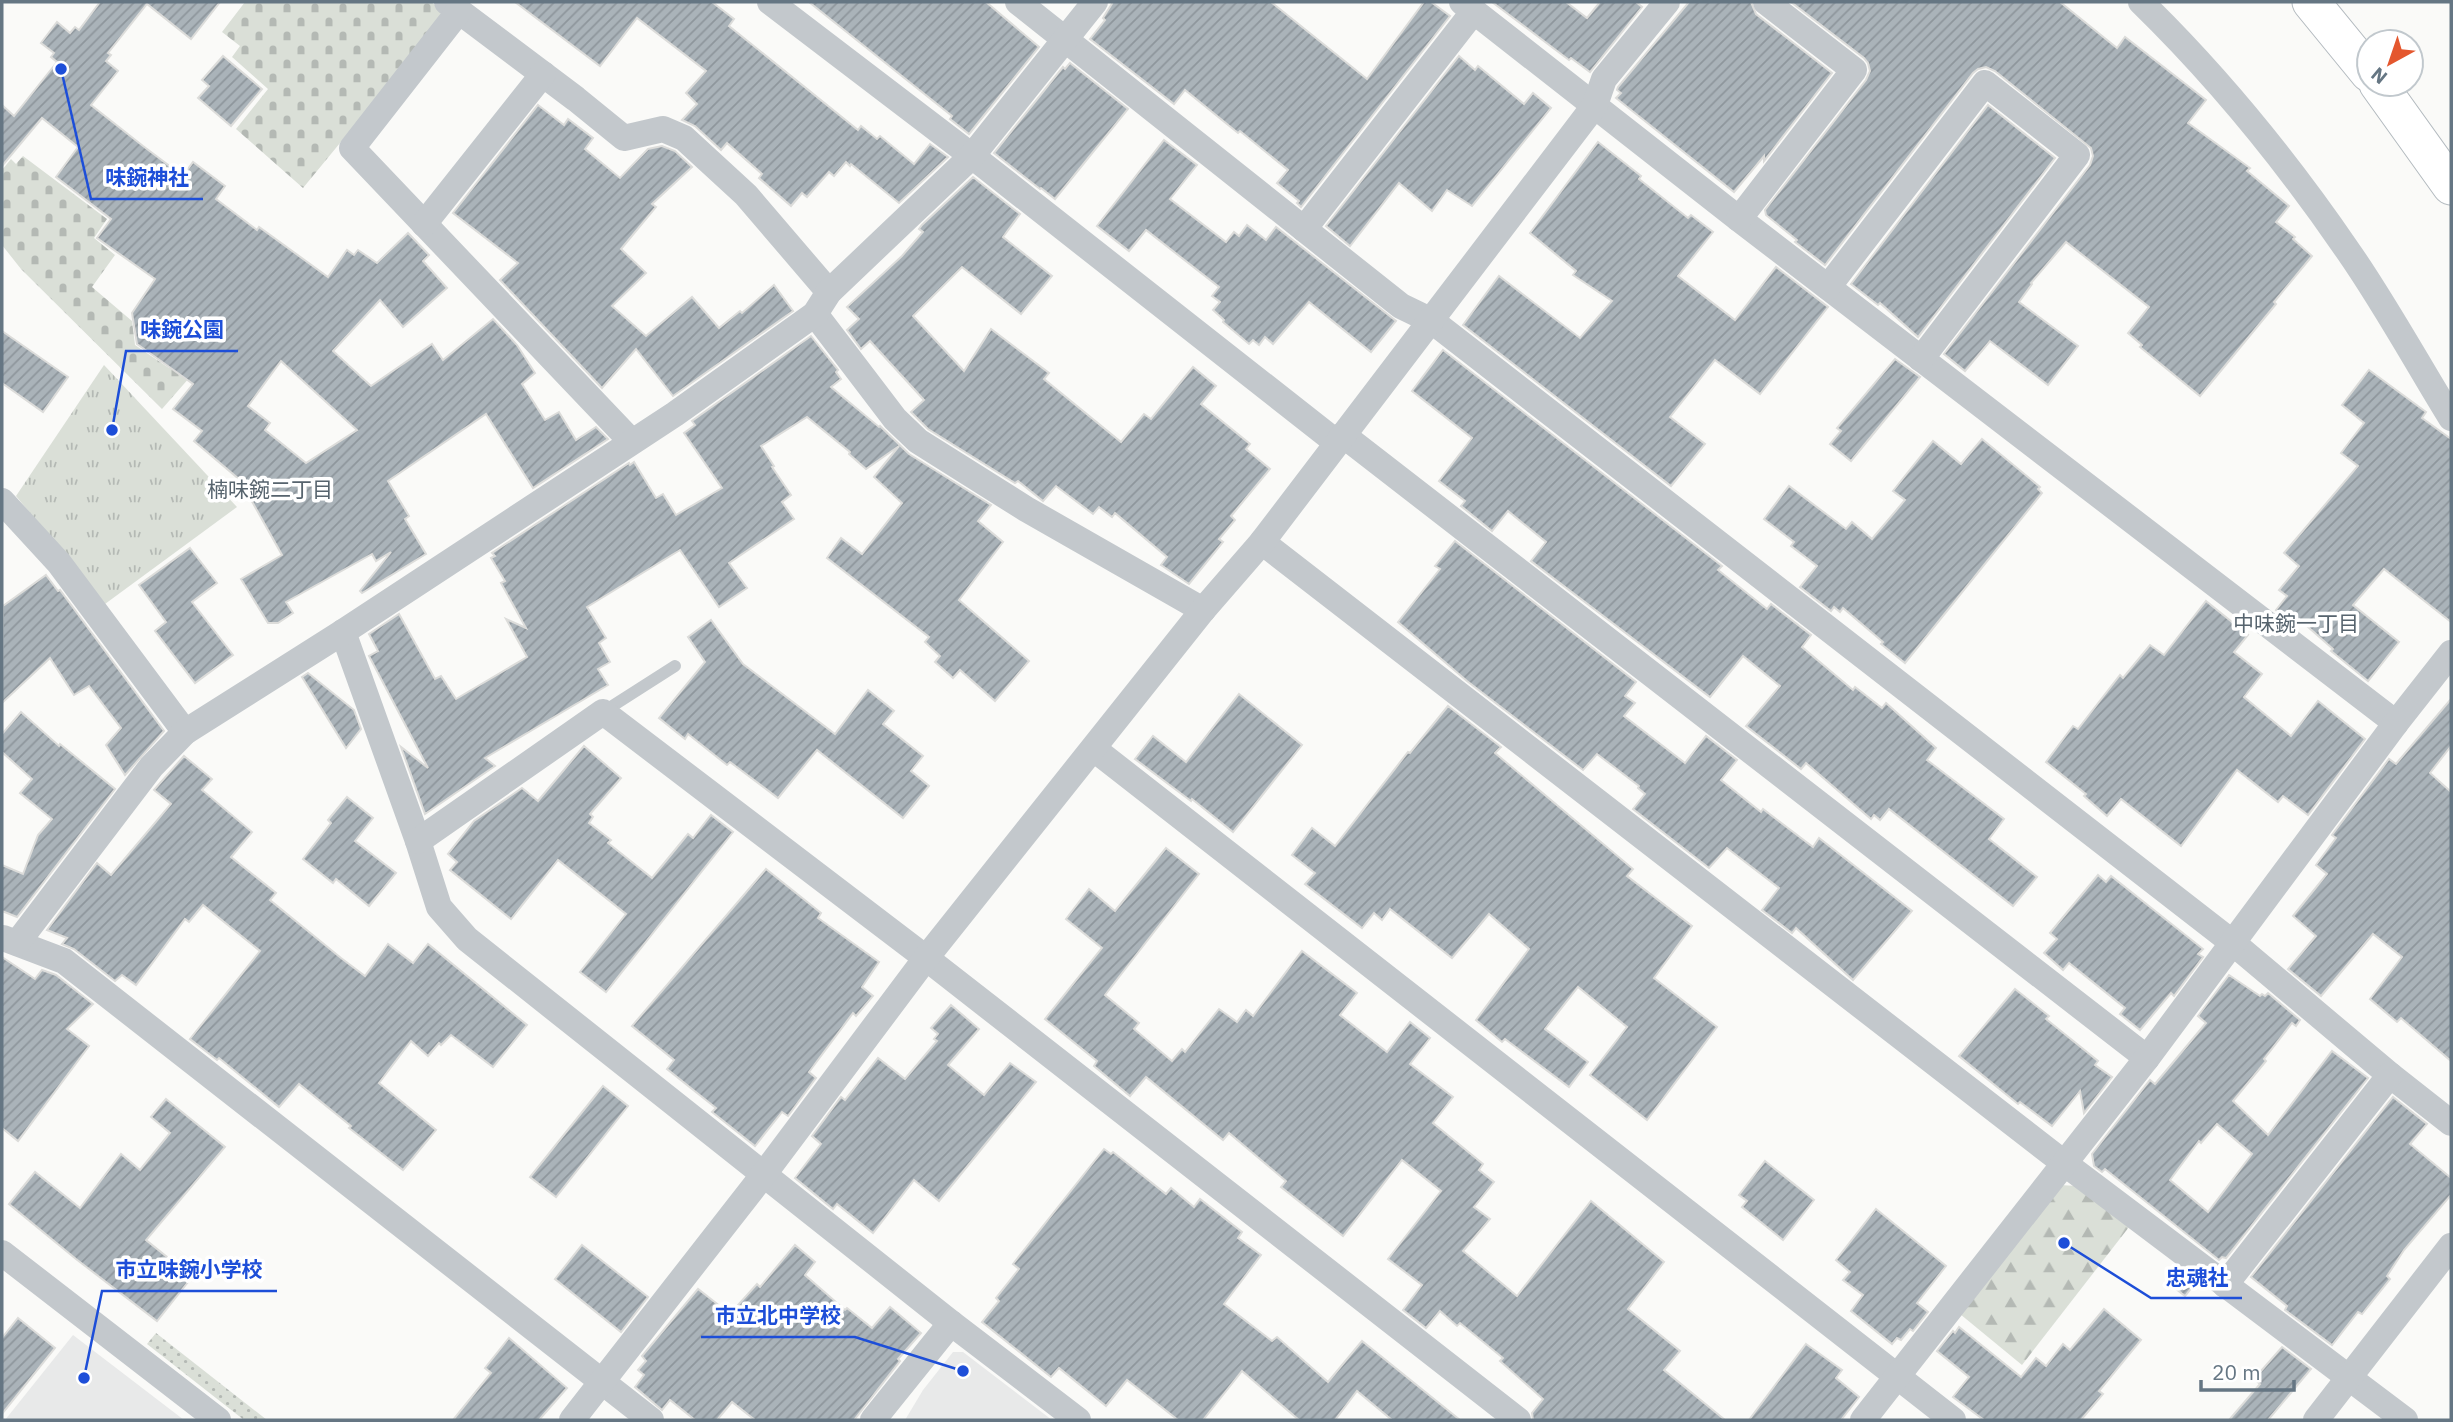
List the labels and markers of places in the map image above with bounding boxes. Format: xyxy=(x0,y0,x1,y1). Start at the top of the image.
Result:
callout: 味鋺神社 xyxy=(91,157,203,199)
callout: 味鋺公園 xyxy=(126,309,238,351)
callout: 市立味鋺小学校 xyxy=(102,1249,277,1291)
callout: 忠魂社 xyxy=(2151,1256,2242,1298)
callout: 市立北中学校 xyxy=(701,1295,855,1337)

